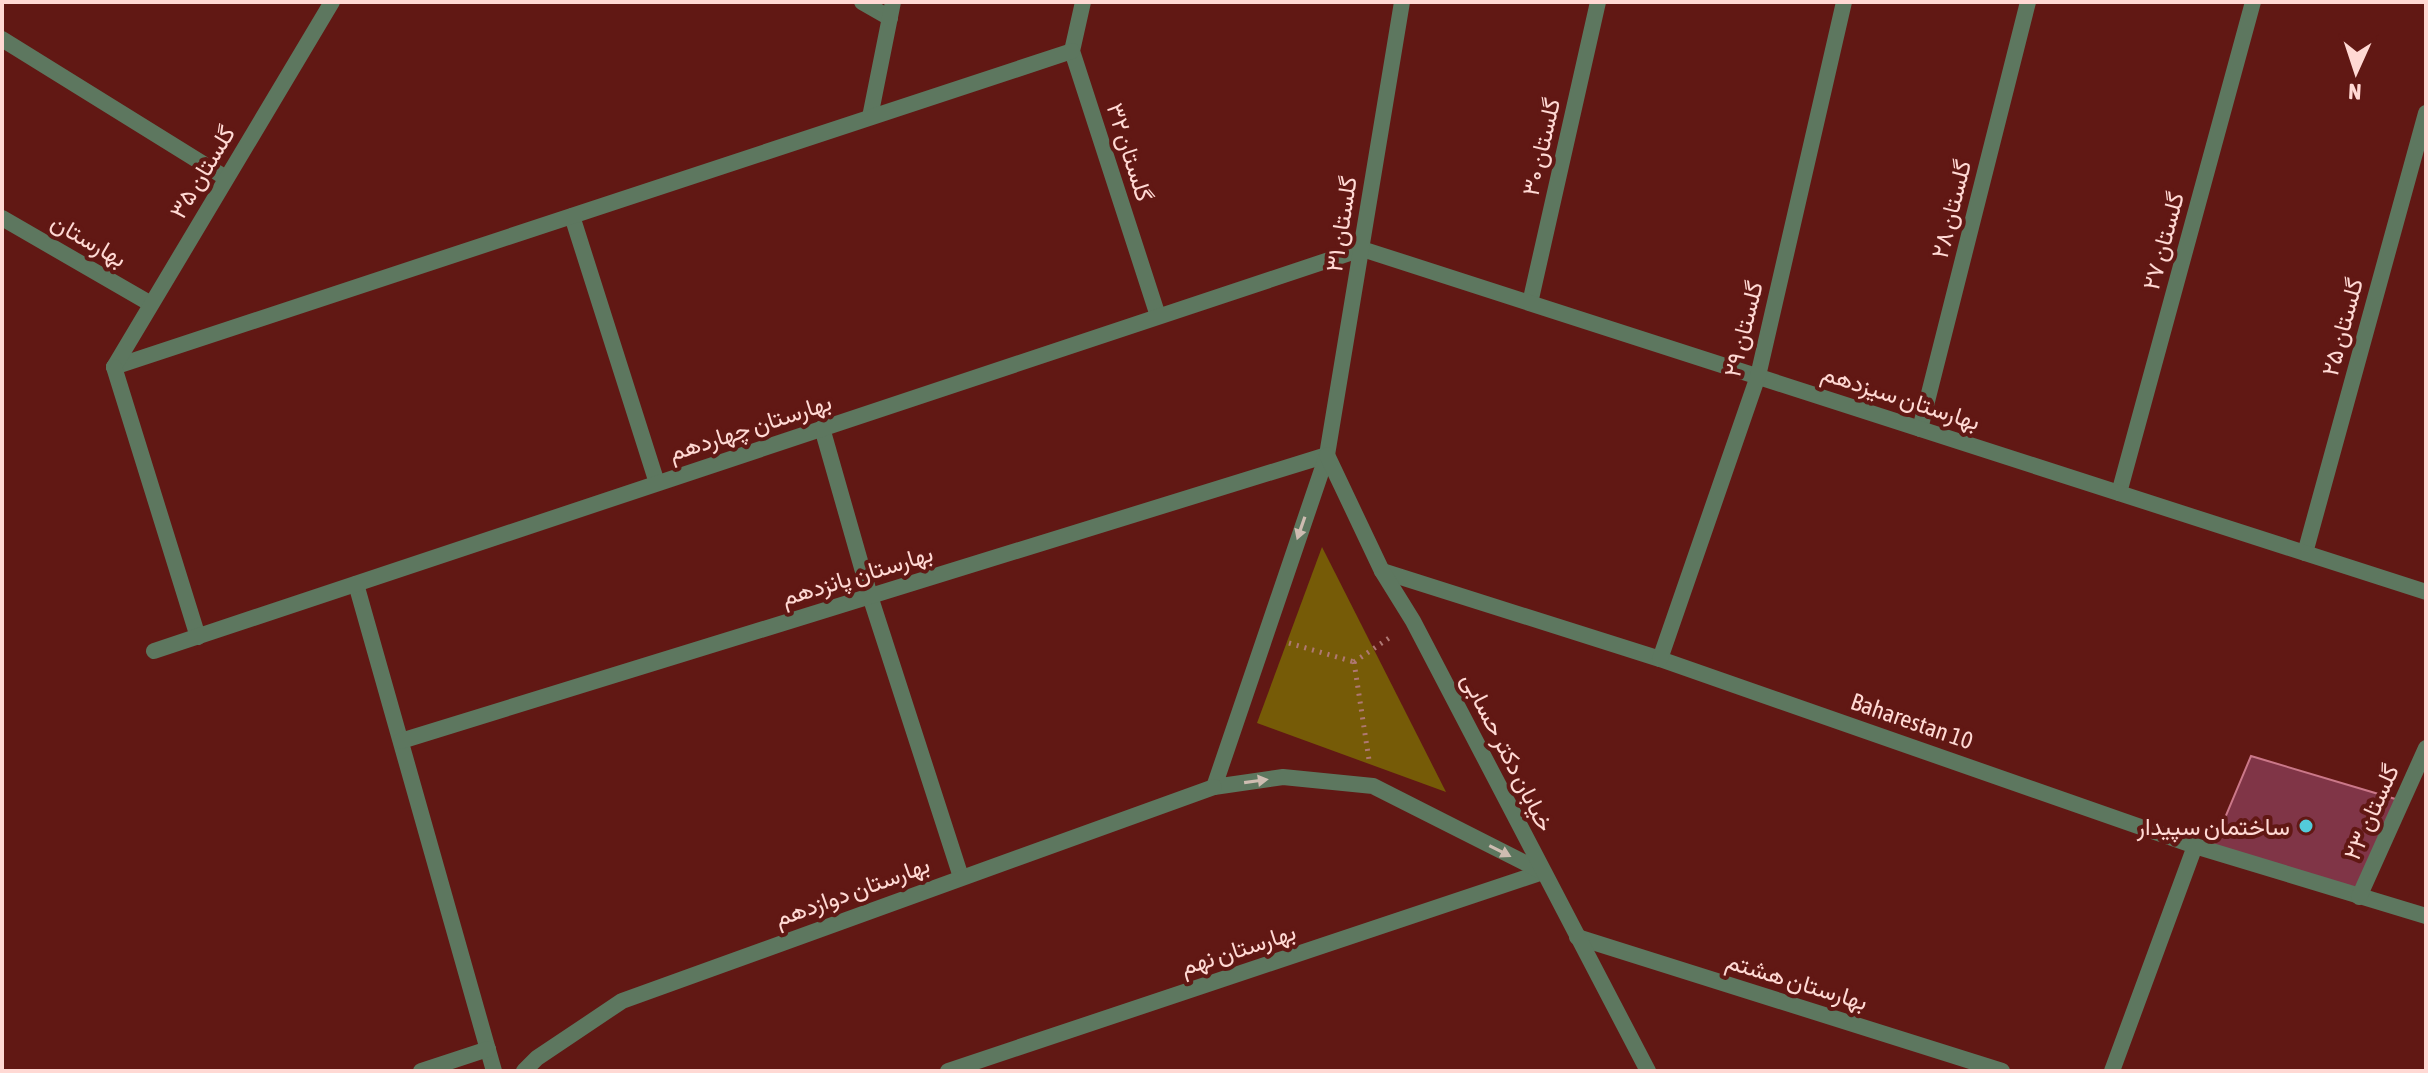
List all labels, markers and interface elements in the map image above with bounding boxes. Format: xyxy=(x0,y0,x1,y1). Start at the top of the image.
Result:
north arrow xyxy=(2316,32,2396,112)
text: N xyxy=(2348,79,2362,105)
street label: گلستان ۳۰ xyxy=(1517,95,1565,199)
street label: گلستان ۳۲ xyxy=(1101,99,1159,205)
street label: گلستان ۳۵ xyxy=(164,121,240,223)
street label: گلستان ۲۸ xyxy=(1926,157,1976,261)
street label: گلستان ۳۱ xyxy=(1320,174,1362,274)
street label: گلستان ۲۷ xyxy=(2137,189,2189,293)
street label: بهارستان xyxy=(46,208,131,274)
street label: گلستان ۲۵ xyxy=(2316,275,2368,379)
street label: گلستان ۲۹ xyxy=(1718,278,1768,380)
street label: بهارستان سیزدهم xyxy=(1818,359,1984,438)
street label: بهارستان چهاردهم xyxy=(665,388,836,469)
one-way arrow xyxy=(1294,517,1307,541)
street label: بهارستان پانزدهم xyxy=(778,539,937,614)
street label: خیابان دکتر حسابی xyxy=(1455,668,1560,837)
street label: Baharestan 10 xyxy=(1847,688,1977,754)
street label: گلستان ۲۳ xyxy=(2338,760,2404,864)
one-way arrow xyxy=(1244,774,1269,787)
place label: ساختمان سپیدار xyxy=(2136,813,2290,843)
marker: ساختمان سپیدار xyxy=(2297,817,2315,835)
one-way arrow xyxy=(1489,844,1512,857)
street label: بهارستان دوازدهم xyxy=(771,850,934,934)
street label: بهارستان نهم xyxy=(1177,918,1300,983)
street label: بهارستان هشتم xyxy=(1722,947,1871,1018)

